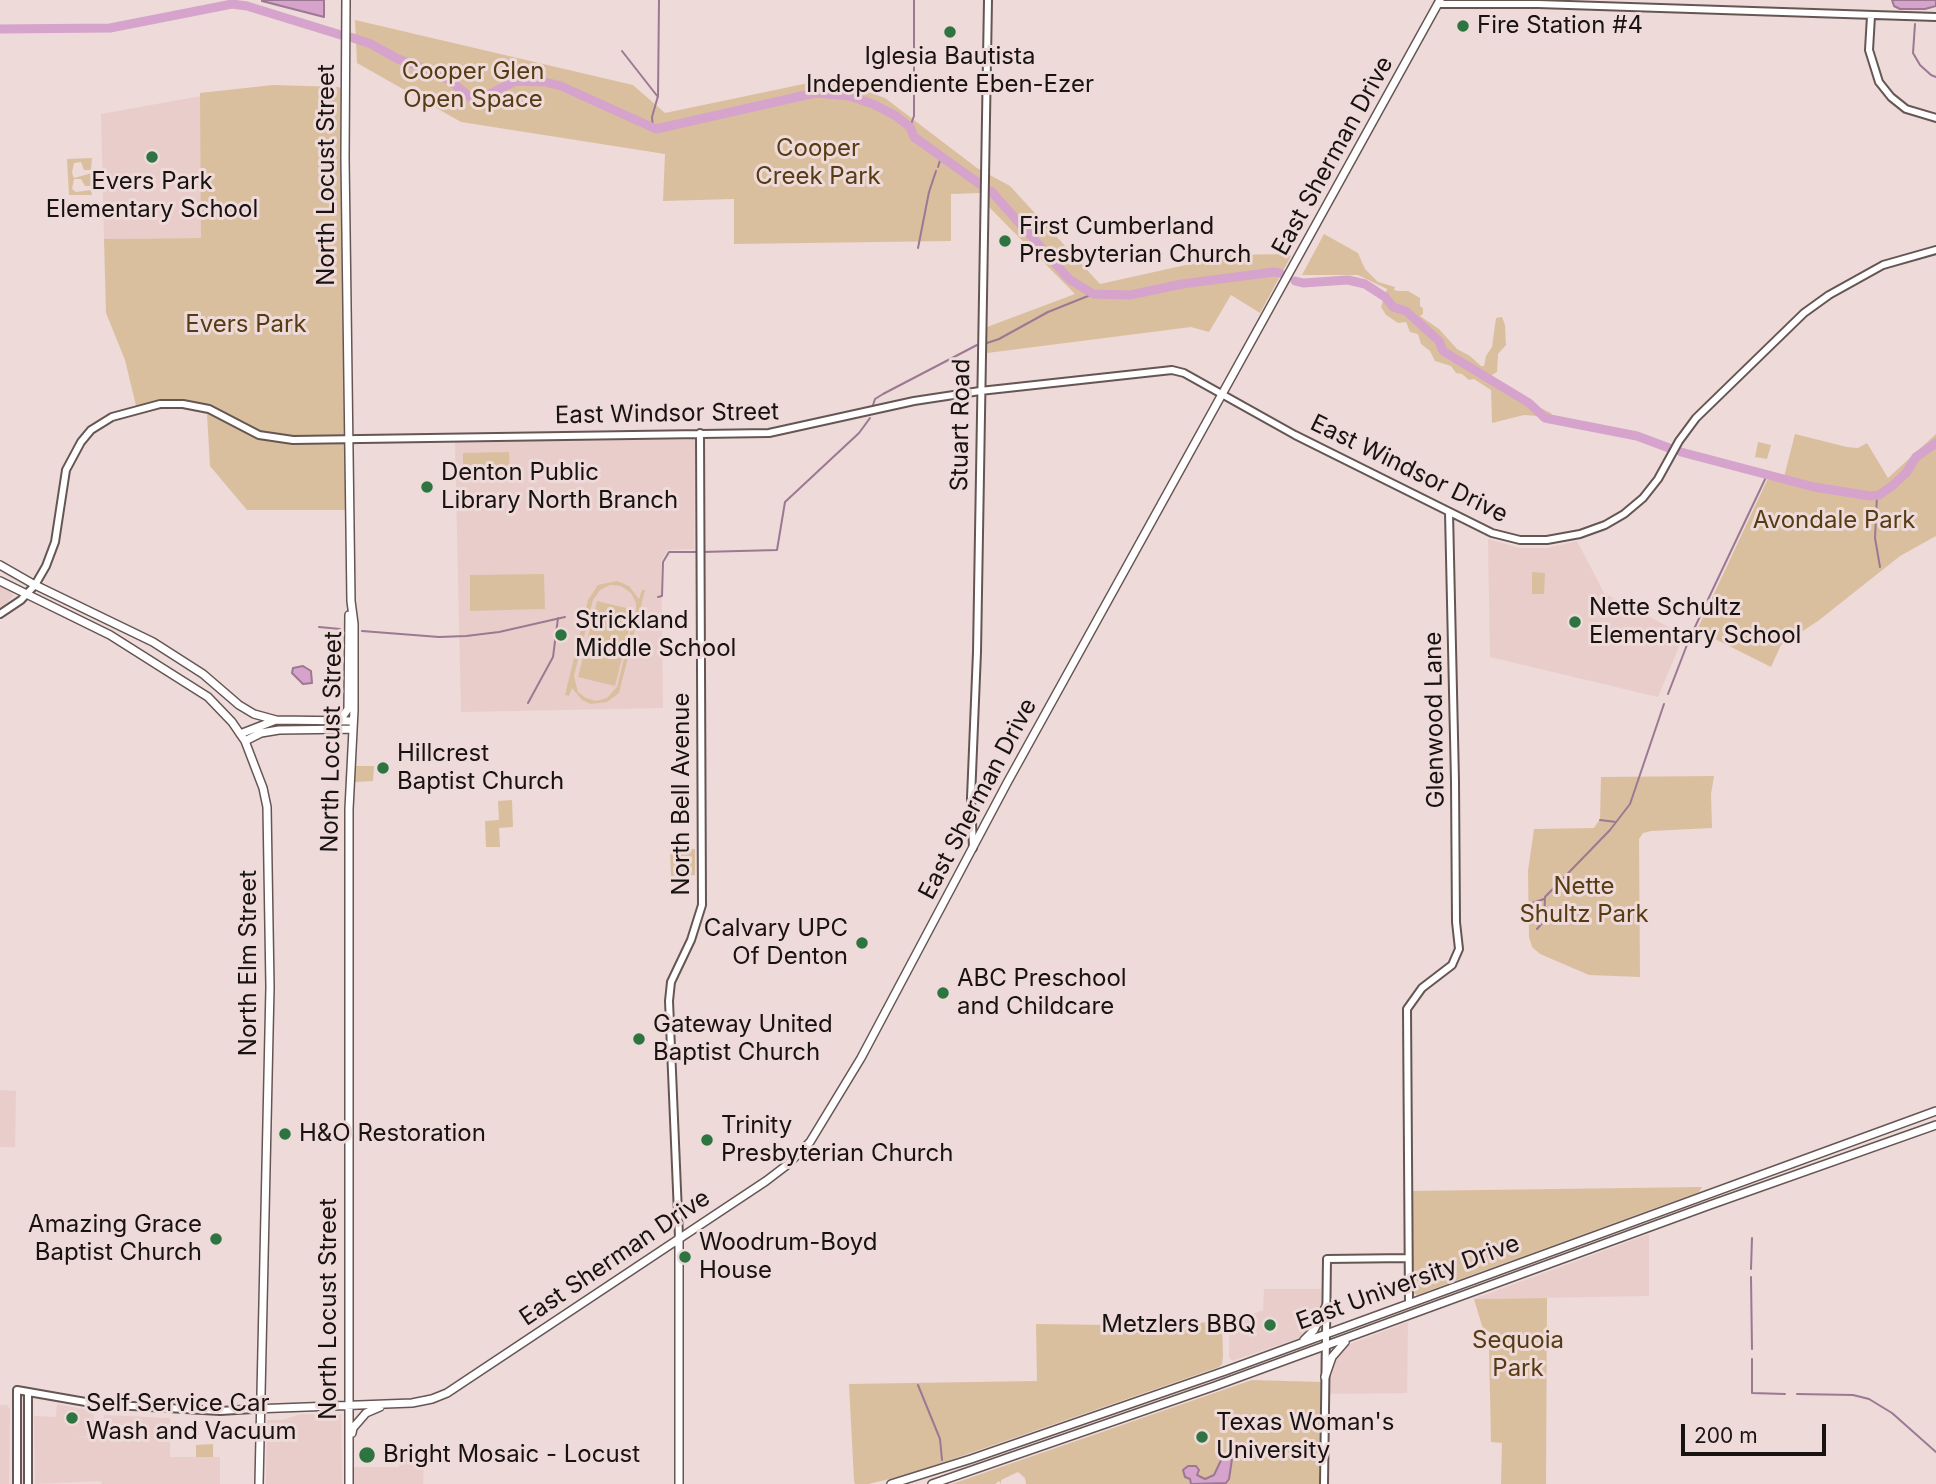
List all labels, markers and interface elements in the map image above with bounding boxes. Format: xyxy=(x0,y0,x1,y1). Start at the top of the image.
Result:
place label: Fire Station #4 xyxy=(1477,12,1643,40)
marker: Fire Station #4 xyxy=(1455,18,1471,34)
marker: Iglesia Bautista Independiente Eben-Ezer xyxy=(942,24,958,40)
place label: Iglesia Bautista Independiente Eben-Ezer xyxy=(806,43,1094,99)
street label: East Sherman Drive xyxy=(1266,51,1400,261)
park label: Cooper Glen Open Space xyxy=(402,58,544,114)
street label: North Locust Street xyxy=(313,64,341,286)
park label: Cooper Creek Park xyxy=(755,135,881,191)
marker: Evers Park Elementary School xyxy=(144,149,160,165)
place label: Evers Park Elementary School xyxy=(46,168,258,224)
place label: First Cumberland Presbyterian Church xyxy=(1019,213,1251,269)
marker: First Cumberland Presbyterian Church xyxy=(997,233,1013,249)
park label: Evers Park xyxy=(185,311,307,339)
street label: Stuart Road xyxy=(945,358,977,492)
street label: East Windsor Street xyxy=(555,398,779,430)
street label: East Windsor Drive xyxy=(1306,409,1512,529)
place label: Denton Public Library North Branch xyxy=(441,459,678,515)
marker: Denton Public Library North Branch xyxy=(419,479,435,495)
park label: Avondale Park xyxy=(1753,507,1915,535)
place label: Nette Schultz Elementary School xyxy=(1589,594,1801,650)
place label: Strickland Middle School xyxy=(575,607,736,663)
marker: Nette Schultz Elementary School xyxy=(1567,614,1583,630)
marker: Strickland Middle School xyxy=(553,627,569,643)
street label: North Locust Street xyxy=(316,631,348,853)
street label: Glenwood Lane xyxy=(1419,631,1451,809)
street label: North Bell Avenue xyxy=(668,692,696,896)
street label: East Sherman Drive xyxy=(913,694,1043,904)
place label: Hillcrest Baptist Church xyxy=(397,740,564,796)
marker: Hillcrest Baptist Church xyxy=(375,760,391,776)
street label: North Elm Street xyxy=(235,870,263,1056)
park label: Nette Shultz Park xyxy=(1519,873,1649,929)
place label: Calvary UPC Of Denton xyxy=(704,915,848,971)
marker: Calvary UPC Of Denton xyxy=(854,935,870,951)
place label: ABC Preschool and Childcare xyxy=(957,965,1127,1021)
marker: ABC Preschool and Childcare xyxy=(935,985,951,1001)
place label: Gateway United Baptist Church xyxy=(653,1011,833,1067)
marker: Gateway United Baptist Church xyxy=(631,1031,647,1047)
place label: Trinity Presbyterian Church xyxy=(721,1112,953,1168)
place label: H&O Restoration xyxy=(299,1120,486,1148)
marker: H&O Restoration xyxy=(277,1126,293,1142)
marker: Trinity Presbyterian Church xyxy=(699,1132,715,1148)
street label: East Sherman Drive xyxy=(514,1184,716,1332)
street label: North Locust Street xyxy=(315,1198,343,1420)
place label: Amazing Grace Baptist Church xyxy=(28,1211,202,1267)
place label: Woodrum-Boyd House xyxy=(699,1229,878,1285)
street label: East University Drive xyxy=(1292,1229,1524,1337)
marker: Amazing Grace Baptist Church xyxy=(208,1231,224,1247)
marker: Woodrum-Boyd House xyxy=(677,1249,693,1265)
place label: Metzlers BBQ xyxy=(1101,1311,1256,1339)
marker: Metzlers BBQ xyxy=(1262,1317,1278,1333)
park label: Sequoia Park xyxy=(1472,1327,1564,1383)
place label: Self Service Car Wash and Vacuum xyxy=(86,1390,297,1446)
place label: Texas Woman's University xyxy=(1216,1409,1394,1465)
marker: Self Service Car Wash and Vacuum xyxy=(64,1410,80,1426)
scale bar xyxy=(1684,1410,1829,1454)
text: 200 m xyxy=(1694,1423,1758,1448)
marker: Texas Woman's University xyxy=(1194,1429,1210,1445)
place label: Bright Mosaic - Locust xyxy=(383,1441,640,1469)
marker: Bright Mosaic - Locust xyxy=(357,1445,377,1465)

